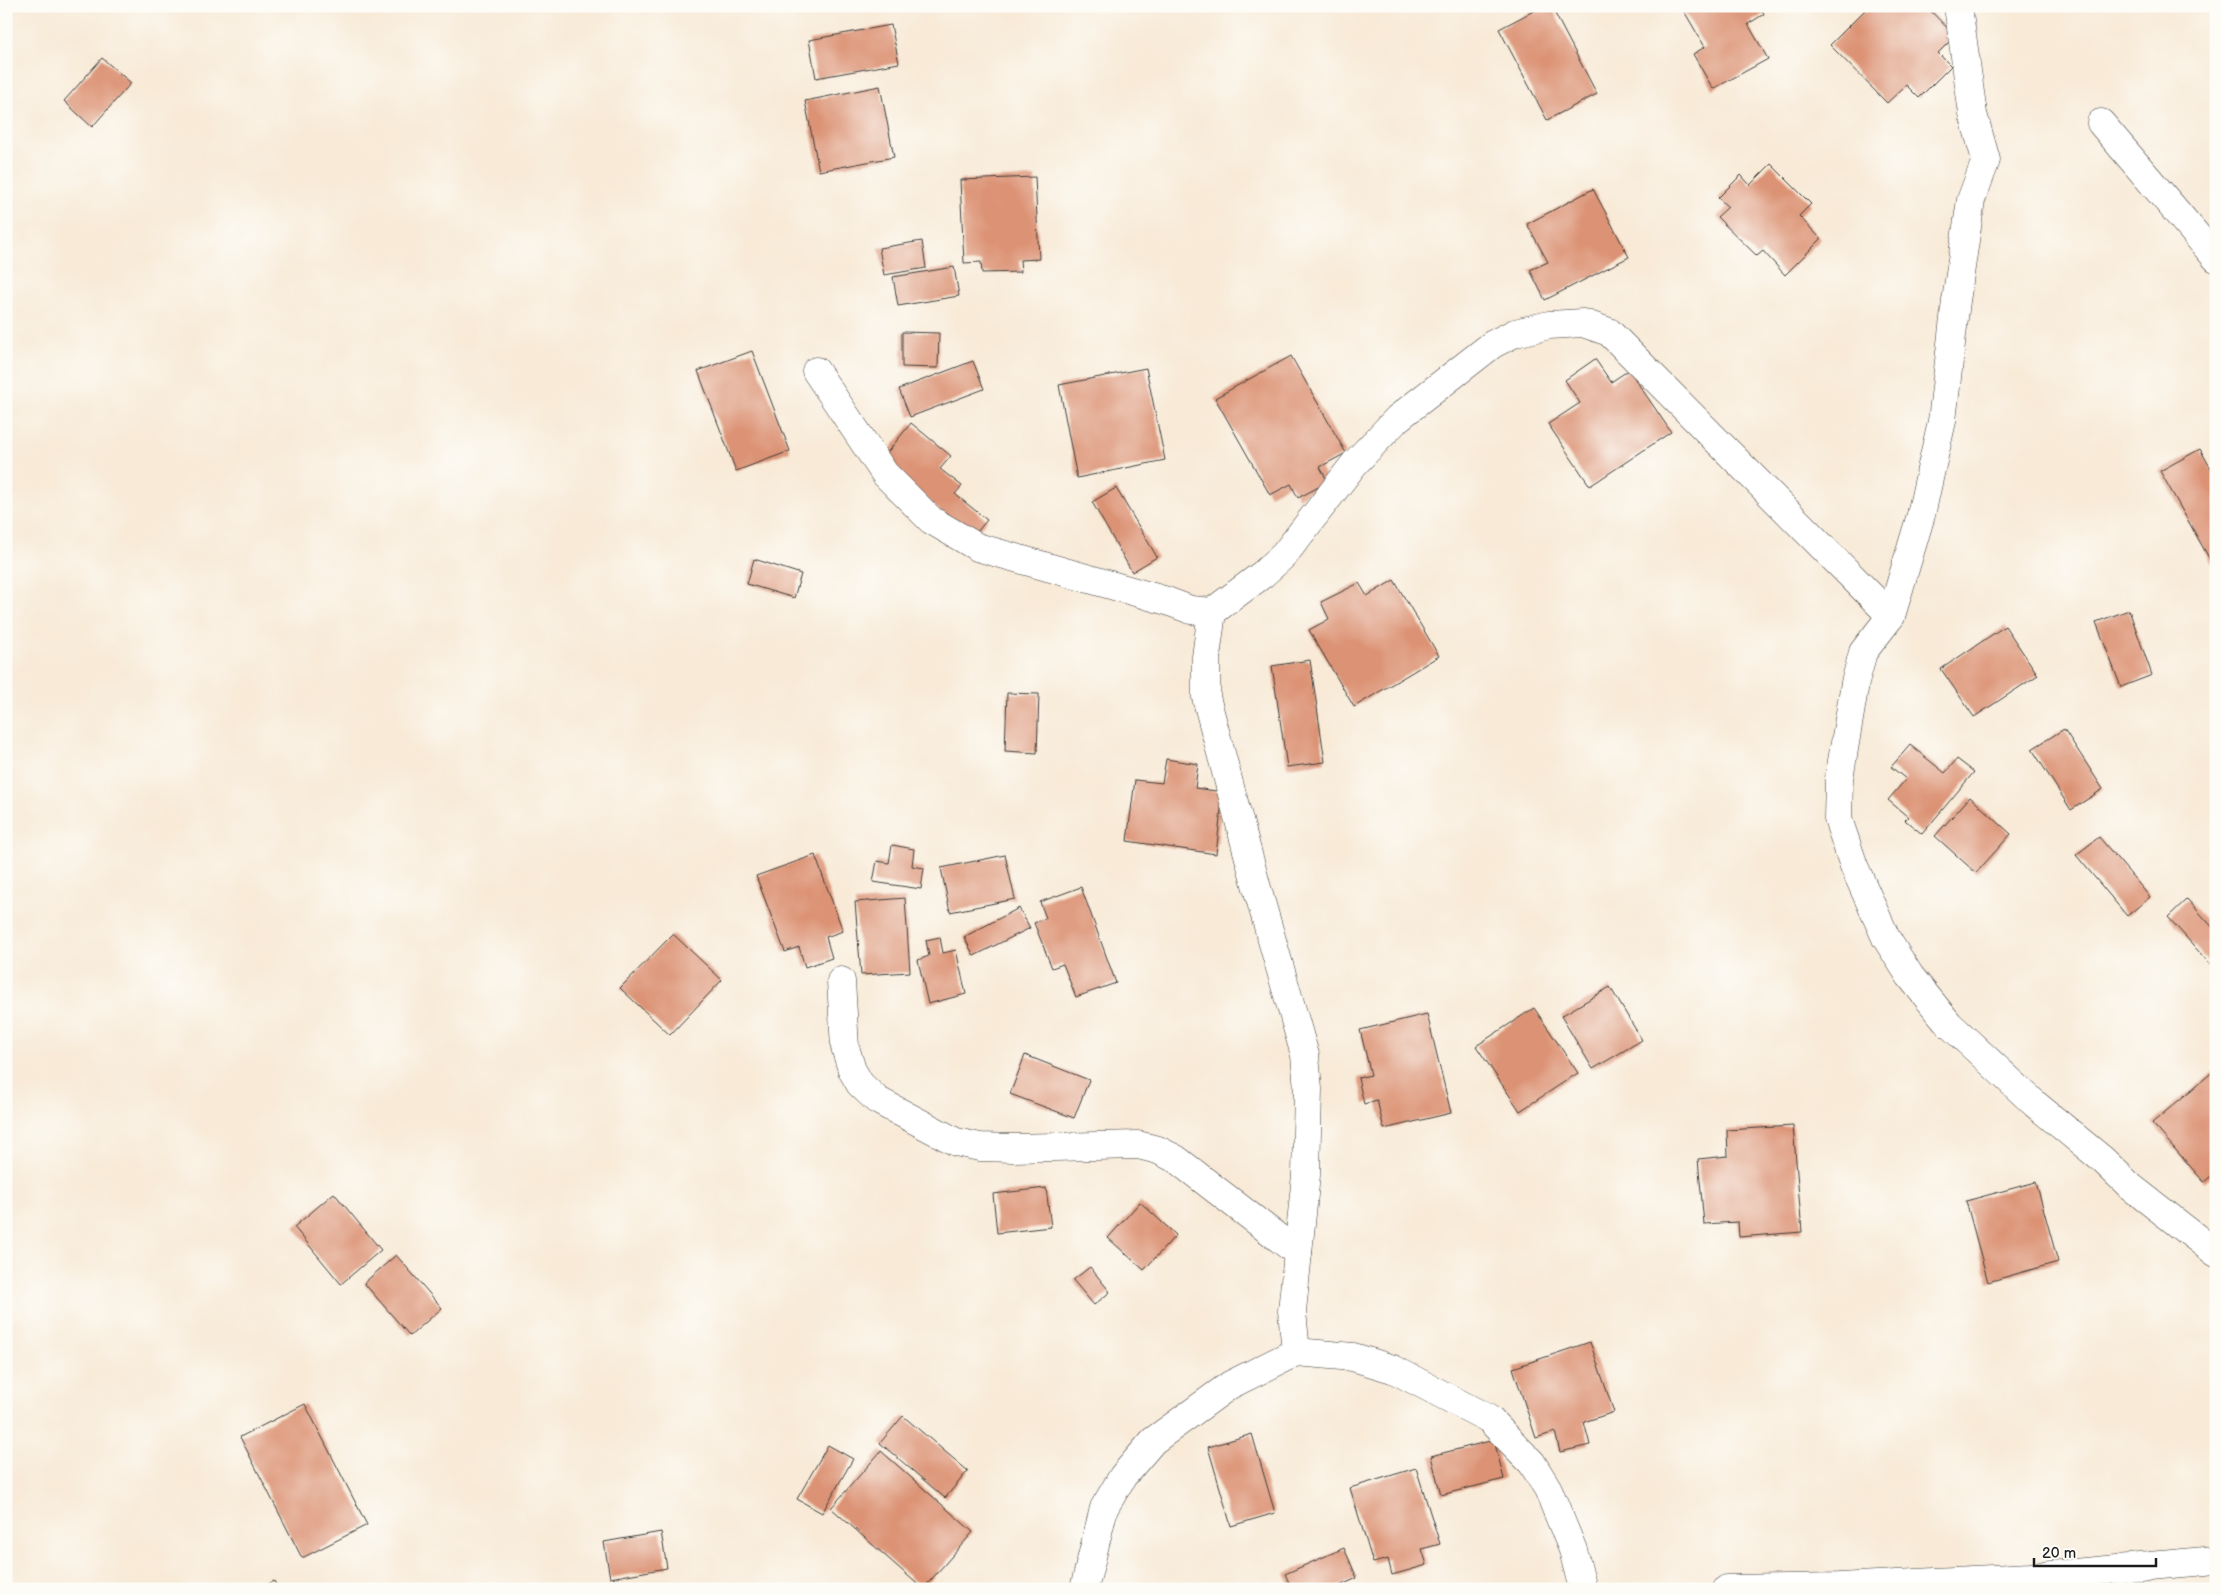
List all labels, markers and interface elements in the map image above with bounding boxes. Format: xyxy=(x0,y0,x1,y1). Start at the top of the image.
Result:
scale bar xyxy=(2034,1535,2157,1567)
text: 20 m xyxy=(2042,1544,2076,1563)

